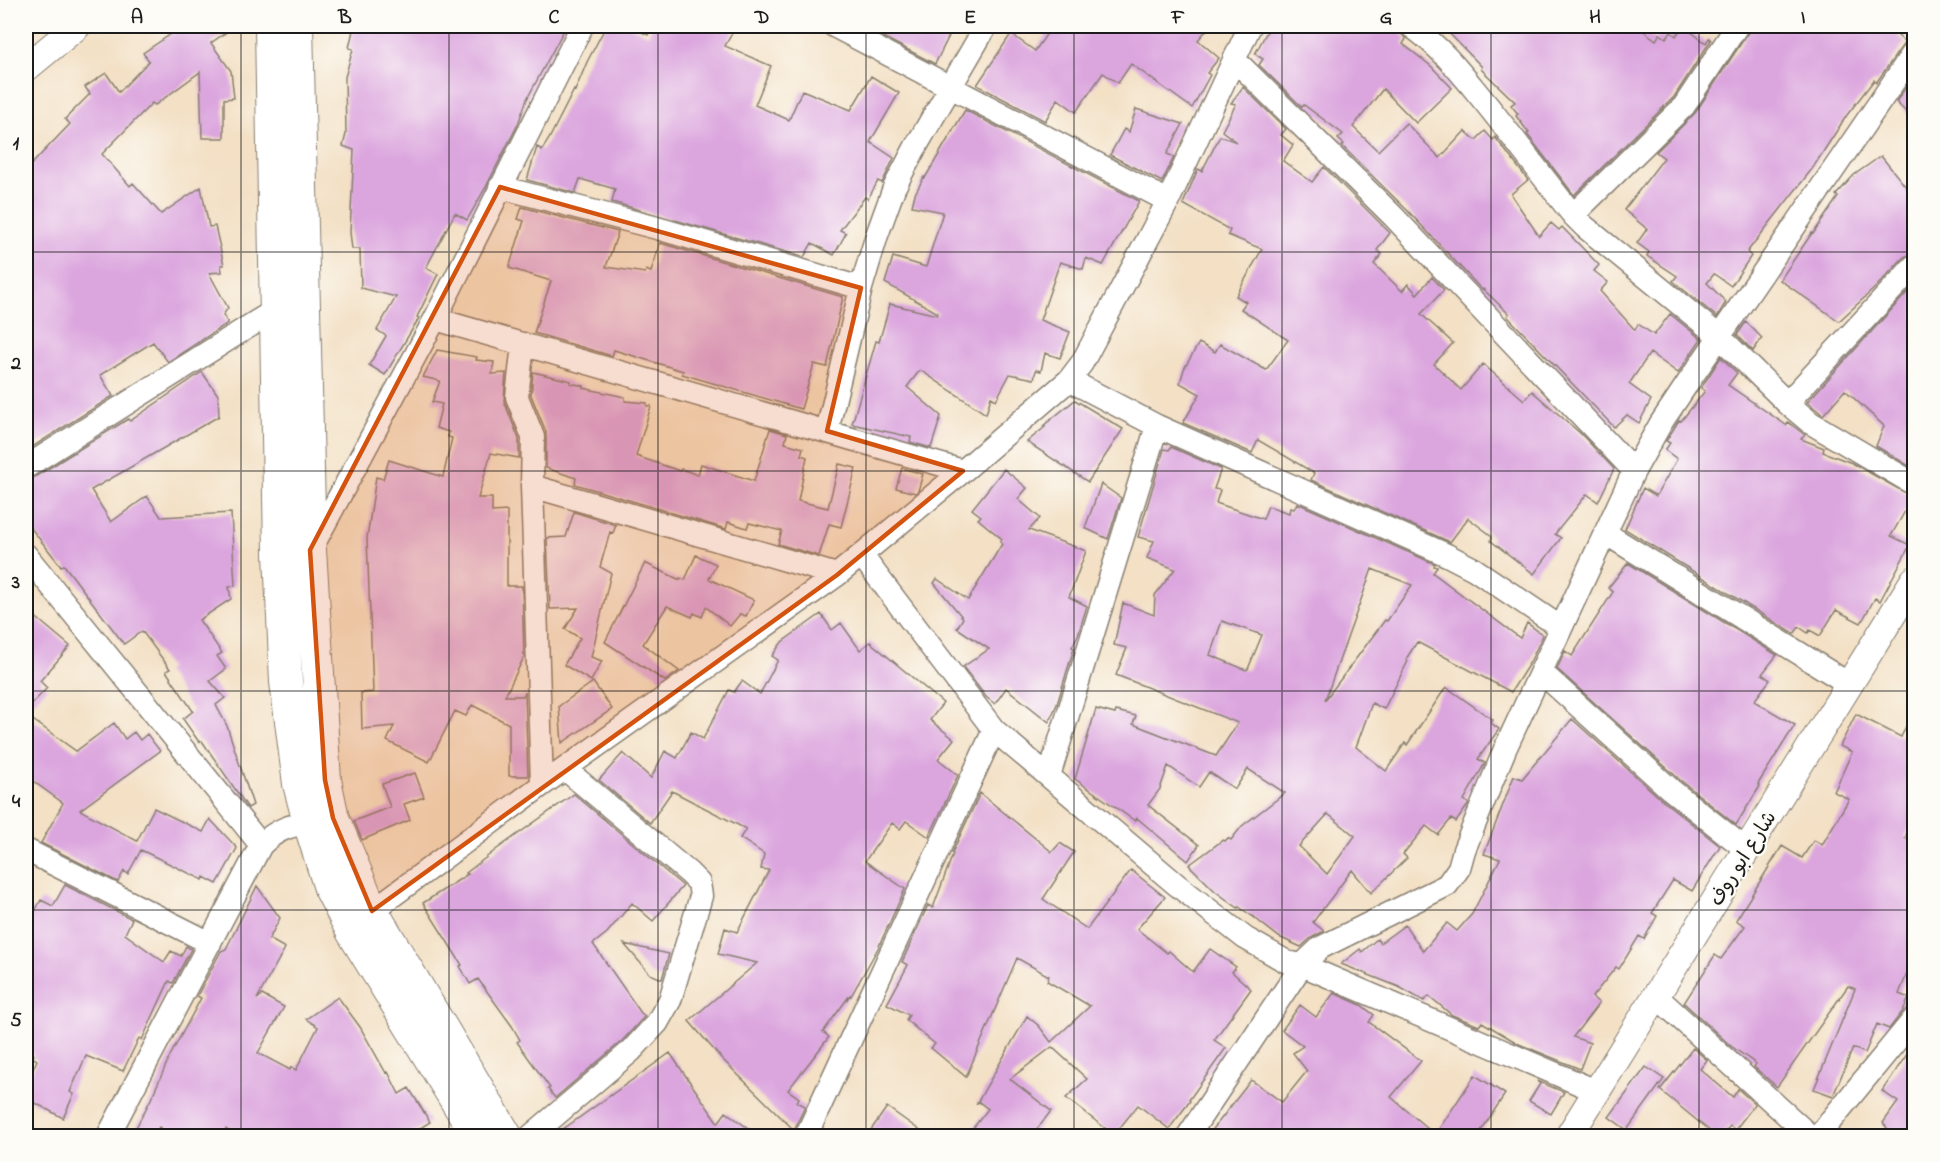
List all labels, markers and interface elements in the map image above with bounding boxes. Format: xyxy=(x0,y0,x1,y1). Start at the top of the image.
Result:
text: A xyxy=(131,4,143,33)
text: B xyxy=(337,4,352,33)
text: C xyxy=(549,4,560,33)
text: D xyxy=(754,4,769,33)
text: E xyxy=(964,4,976,33)
text: F xyxy=(1171,4,1185,33)
text: G xyxy=(1380,4,1393,33)
text: H xyxy=(1589,4,1601,33)
text: I xyxy=(1801,4,1806,33)
text: 1 xyxy=(13,130,20,159)
text: 2 xyxy=(10,350,21,379)
text: 3 xyxy=(11,569,20,598)
text: 4 xyxy=(12,788,21,817)
street label: شارع ابو روف xyxy=(1703,806,1785,913)
text: 5 xyxy=(10,1007,22,1036)

